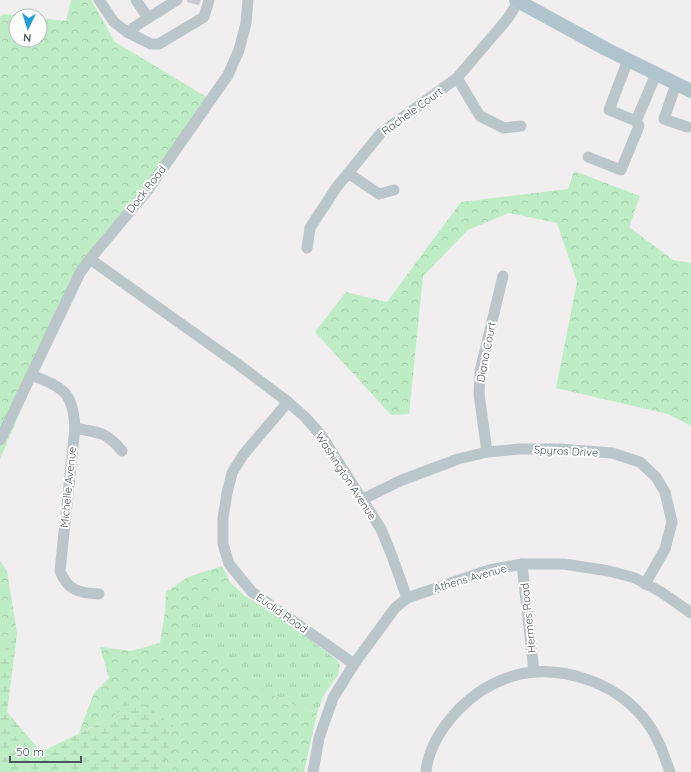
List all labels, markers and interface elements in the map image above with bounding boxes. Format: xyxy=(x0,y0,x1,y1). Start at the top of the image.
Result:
north arrow xyxy=(8,8,48,48)
text: N xyxy=(23,31,32,45)
street label: Rachele Court xyxy=(379,84,445,138)
street label: Dock Road xyxy=(123,162,169,216)
street label: Diana Court xyxy=(473,320,499,383)
street label: Washington Avenue xyxy=(312,430,380,522)
street label: Spyros Drive xyxy=(533,442,599,460)
street label: Michelle Avenue xyxy=(57,446,79,528)
street label: Athens Avenue xyxy=(432,561,508,595)
street label: Hermes Road xyxy=(517,582,539,654)
street label: Euclid Road xyxy=(253,590,311,636)
scale bar xyxy=(10,738,81,764)
text: 50 m xyxy=(16,744,44,759)

